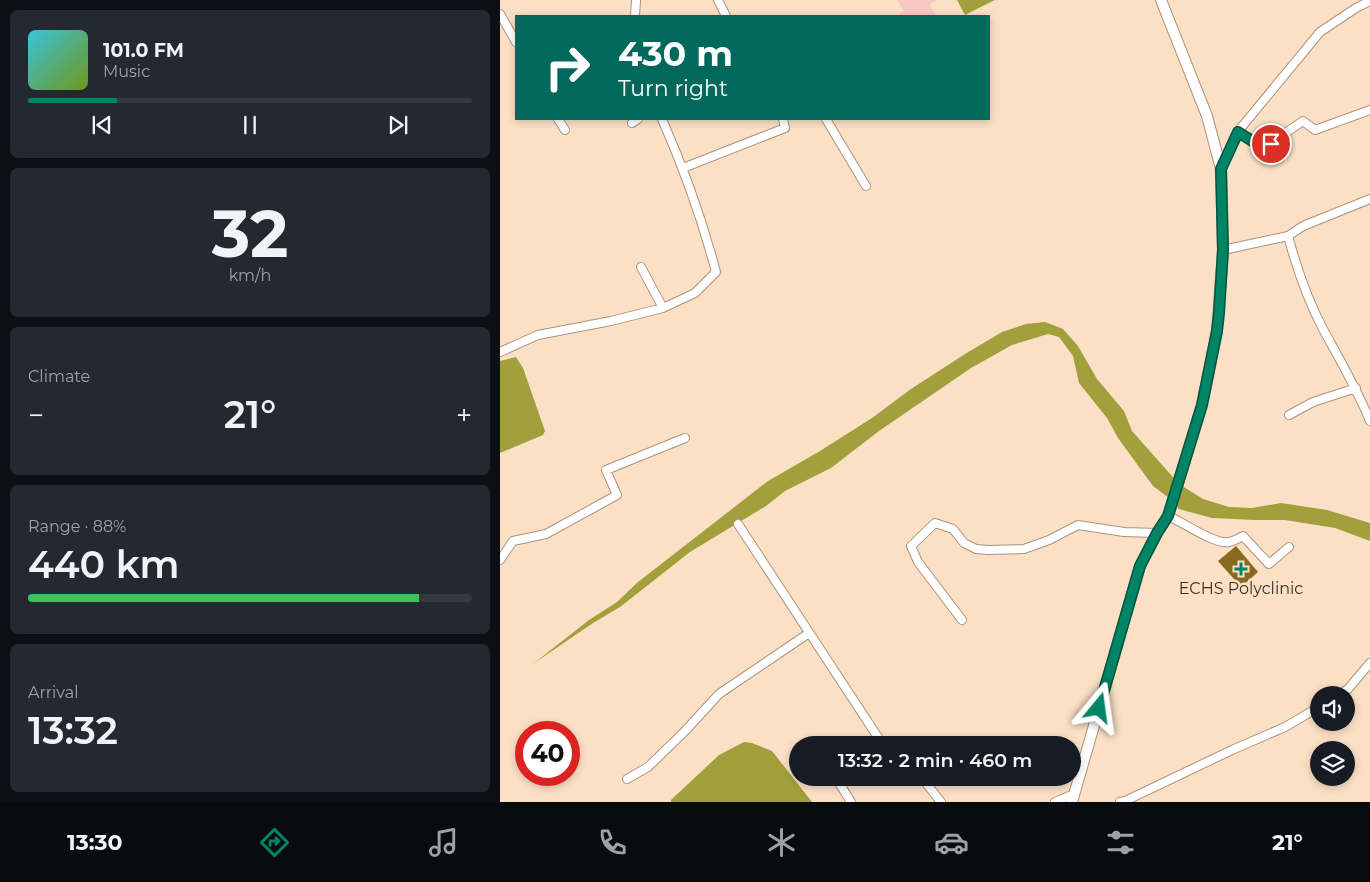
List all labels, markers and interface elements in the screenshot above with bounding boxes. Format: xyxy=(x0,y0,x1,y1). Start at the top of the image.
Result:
text: 430 m xyxy=(618,32,733,75)
icon: right xyxy=(535,35,600,100)
text: 101.0 FM xyxy=(103,39,184,62)
text: Music xyxy=(103,62,150,81)
text: Turn right xyxy=(618,75,728,102)
icon: previous xyxy=(88,111,116,139)
icon: pause xyxy=(236,111,264,139)
icon: next xyxy=(384,111,412,139)
pin xyxy=(1250,123,1292,165)
icon: arrive xyxy=(1257,130,1285,158)
text: 32 xyxy=(212,194,288,273)
text: km/h xyxy=(229,266,271,285)
text: Climate xyxy=(28,367,90,386)
text: 21° xyxy=(224,391,276,438)
text: − xyxy=(28,398,44,432)
text: + xyxy=(456,398,472,432)
text: Range · 88% xyxy=(28,517,126,536)
text: 440 km xyxy=(28,541,180,588)
marker: ECHS Polyclinic xyxy=(1234,562,1248,576)
place label: ECHS Polyclinic xyxy=(1179,579,1303,598)
position arrow xyxy=(1072,681,1124,733)
text: Arrival xyxy=(28,683,78,702)
map controls xyxy=(1310,686,1355,786)
button: sound xyxy=(1310,686,1355,731)
text: 13:32 xyxy=(28,707,118,754)
speed limit sign: 40 xyxy=(515,721,580,786)
button: layers xyxy=(1310,741,1355,786)
text: 13:32 · 2 min · 460 m xyxy=(838,749,1032,772)
icon: directions xyxy=(257,825,292,860)
icon: music xyxy=(426,825,461,860)
icon: phone xyxy=(595,825,630,860)
icon: climate xyxy=(764,825,799,860)
icon: car xyxy=(934,825,969,860)
icon: filters xyxy=(1103,825,1138,860)
text: 13:30 xyxy=(67,829,122,856)
text: 21° xyxy=(1272,829,1303,856)

